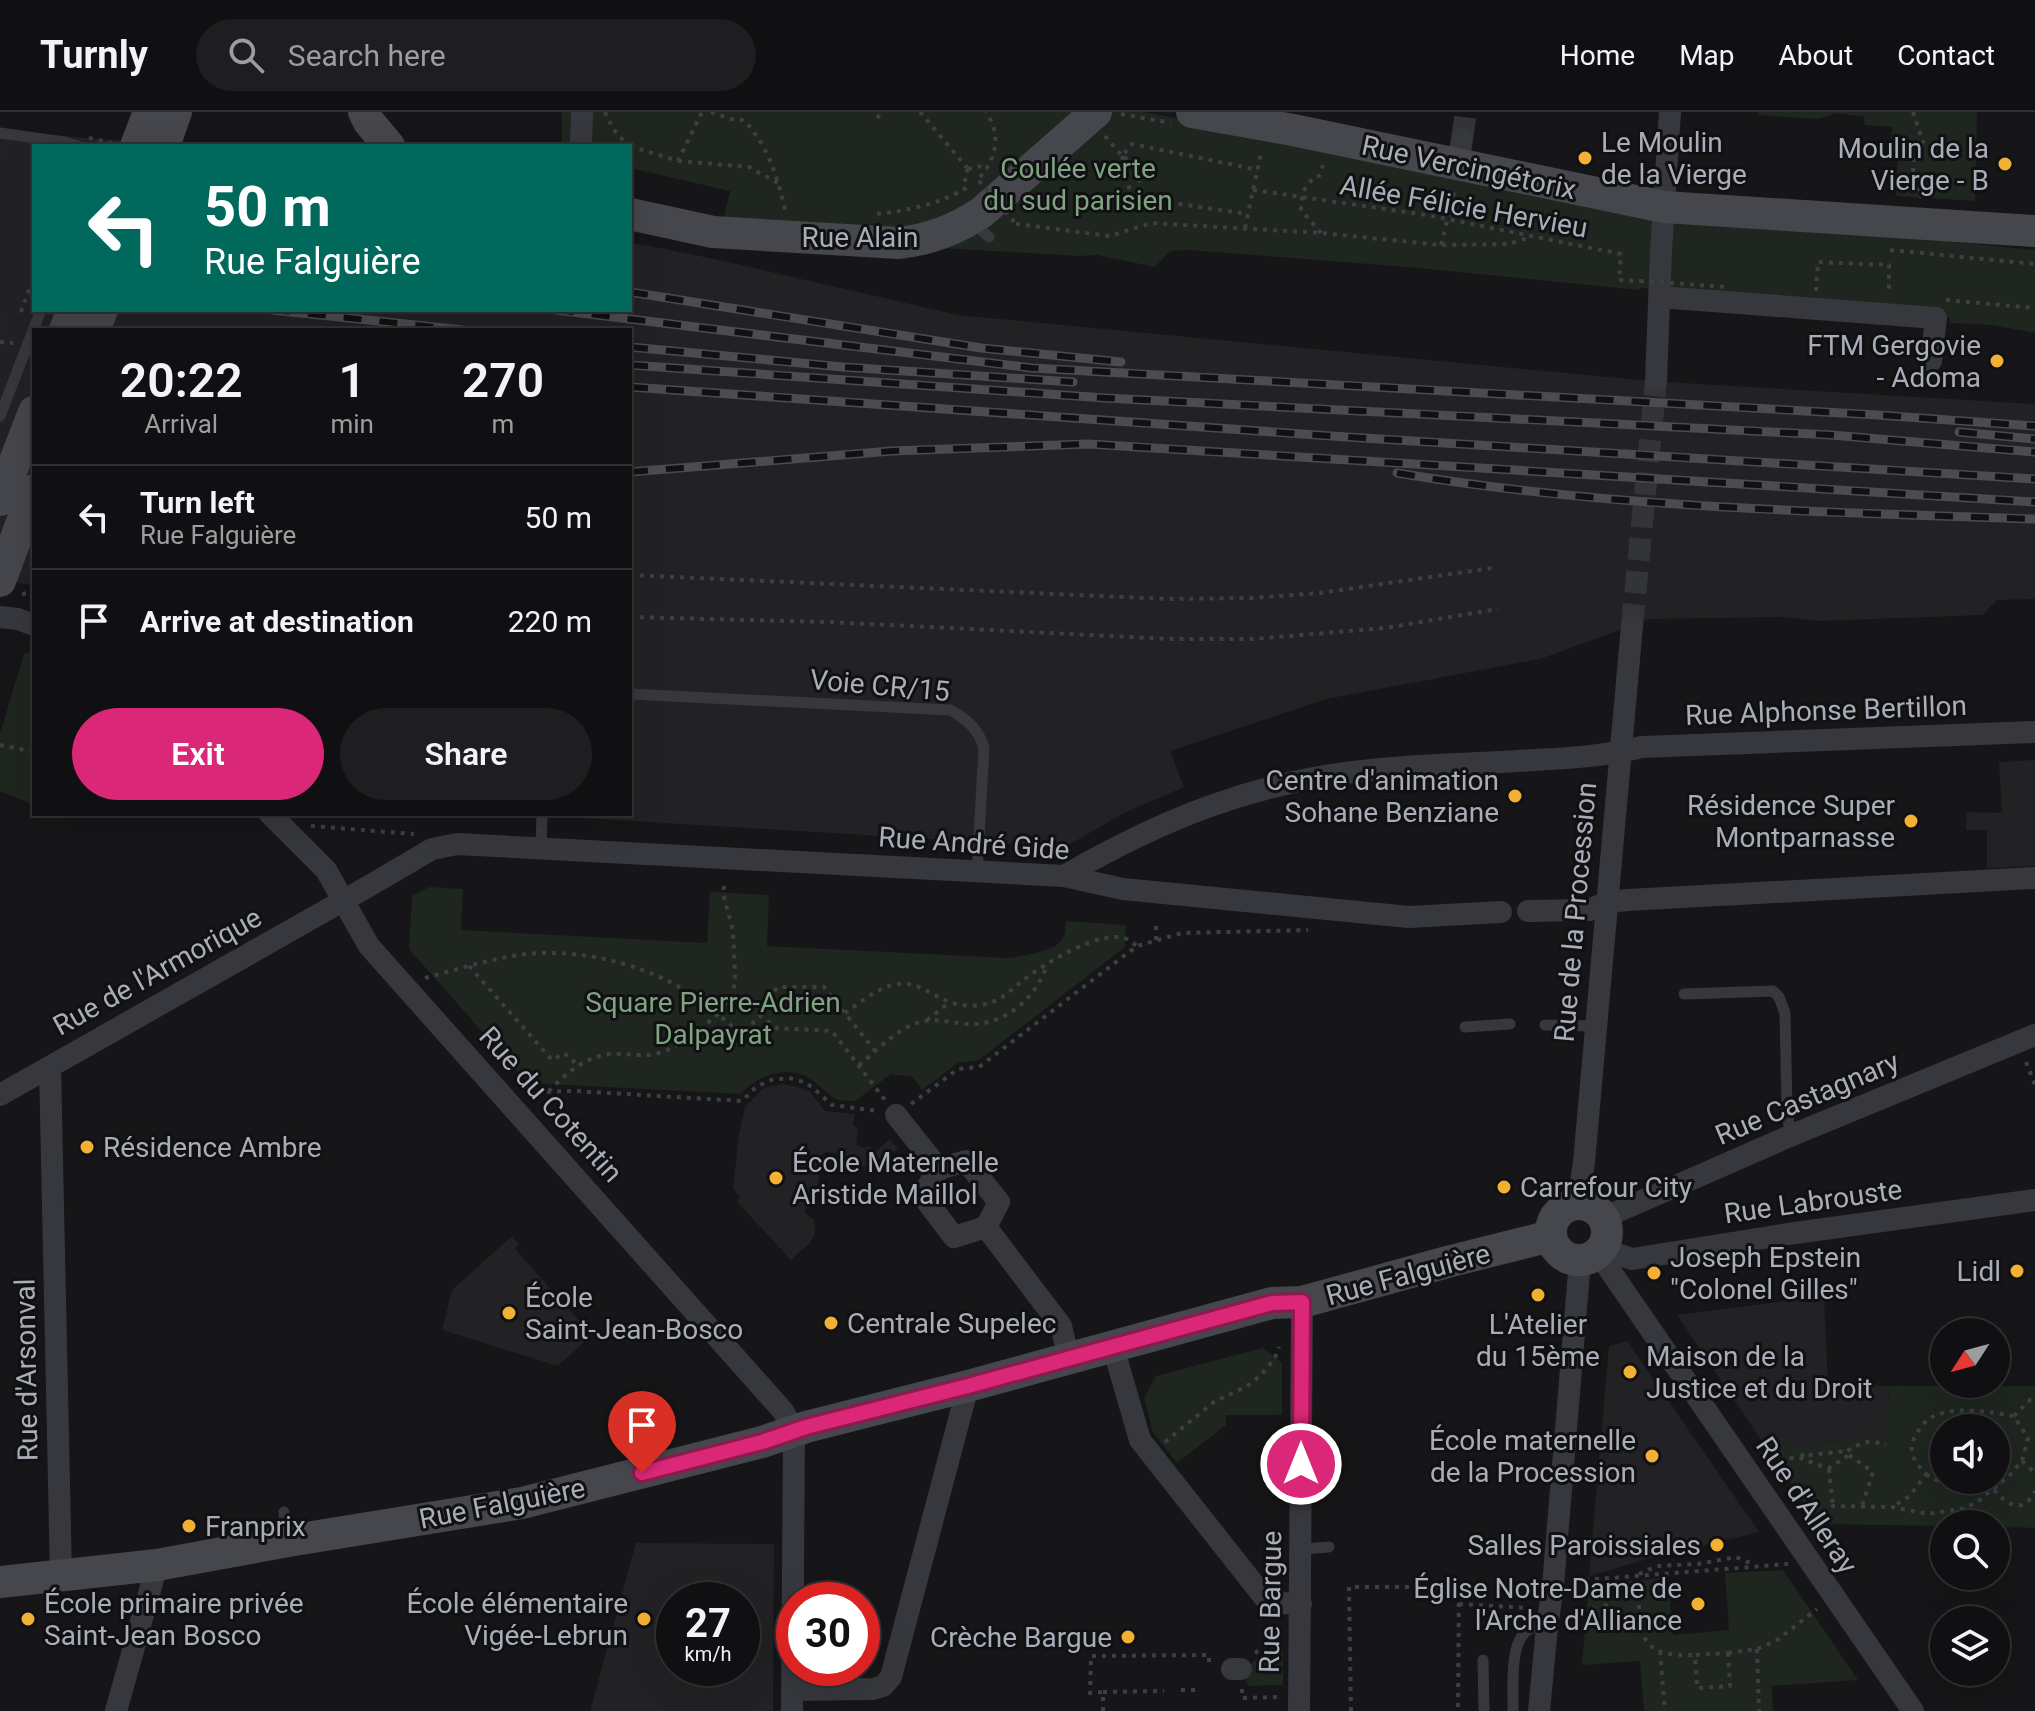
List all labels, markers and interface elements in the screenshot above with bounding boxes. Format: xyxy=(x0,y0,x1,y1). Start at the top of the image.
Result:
search box xyxy=(196,19,756,91)
text: Turnly xyxy=(40,33,148,77)
icon: search xyxy=(224,33,268,77)
text: Search here xyxy=(288,38,446,73)
text: Home xyxy=(1560,39,1635,72)
text: Map xyxy=(1679,39,1735,72)
text: About xyxy=(1779,39,1853,72)
text: Contact xyxy=(1897,39,1995,72)
place label: Le Moulin de la Vierge xyxy=(1601,126,1747,191)
street label: Rue Vercingétorix xyxy=(1359,129,1579,206)
place label: Moulin de la Vierge - B xyxy=(1838,132,1989,197)
marker: Le Moulin de la Vierge xyxy=(1576,149,1594,167)
park label: Coulée verte du sud parisien xyxy=(983,152,1173,217)
marker: Moulin de la Vierge - B xyxy=(1996,155,2014,173)
street label: Allée Félicie Hervieu xyxy=(1338,168,1590,245)
text: 50 m xyxy=(204,174,331,240)
icon: left xyxy=(72,176,176,280)
street label: Rue Alain xyxy=(801,221,919,254)
text: Rue Falguière xyxy=(204,241,421,283)
place label: FTM Gergovie - Adoma xyxy=(1807,329,1981,394)
text: 20:22 xyxy=(120,352,243,409)
text: 1 xyxy=(339,352,366,409)
text: 270 xyxy=(462,352,544,409)
marker: FTM Gergovie - Adoma xyxy=(1988,352,2006,370)
text: Arrival xyxy=(144,409,218,439)
text: min xyxy=(330,409,374,439)
text: m xyxy=(492,409,514,439)
text: Turn left xyxy=(140,485,255,520)
icon: left xyxy=(72,495,116,539)
text: 50 m xyxy=(525,500,592,535)
text: Rue Falguière xyxy=(140,520,296,550)
icon: arrive xyxy=(72,599,116,643)
text: Arrive at destination xyxy=(140,604,414,639)
text: 220 m xyxy=(508,604,592,639)
street label: Voie CR/15 xyxy=(809,663,951,708)
street label: Rue Alphonse Bertillon xyxy=(1685,689,1967,732)
button: Exit xyxy=(72,708,324,800)
button: Share xyxy=(340,708,592,800)
place label: Centre d'animation Sohane Benziane xyxy=(1266,764,1499,829)
street label: Rue de la Procession xyxy=(1548,781,1603,1043)
marker: Centre d'animation Sohane Benziane xyxy=(1506,787,1524,805)
place label: Résidence Super Montparnasse xyxy=(1687,789,1896,854)
marker: Résidence Super Montparnasse xyxy=(1902,812,1920,830)
street label: Rue André Gide xyxy=(877,820,1071,867)
street label: Rue de l'Armorique xyxy=(47,901,267,1042)
park label: Square Pierre-Adrien Dalpayrat xyxy=(585,986,841,1051)
street label: Rue du Cotentin xyxy=(472,1020,629,1189)
street label: Rue Castagnary xyxy=(1710,1045,1904,1152)
place label: Résidence Ambre xyxy=(103,1131,322,1164)
marker: Résidence Ambre xyxy=(78,1138,96,1156)
place label: École Maternelle Aristide Maillol xyxy=(792,1146,999,1211)
marker: École Maternelle Aristide Maillol xyxy=(767,1169,785,1187)
place label: Carrefour City xyxy=(1520,1171,1692,1204)
street label: Rue Labrouste xyxy=(1722,1173,1904,1230)
marker: Carrefour City xyxy=(1495,1178,1513,1196)
street label: Rue Falguière xyxy=(1323,1237,1494,1312)
place label: Joseph Epstein "Colonel Gilles" xyxy=(1670,1241,1861,1306)
place label: Lidl xyxy=(1957,1255,2001,1288)
marker: Lidl xyxy=(2008,1262,2026,1280)
marker: Joseph Epstein "Colonel Gilles" xyxy=(1645,1264,1663,1282)
street label: Rue d'Arsonval xyxy=(8,1278,45,1462)
place label: École Saint-Jean-Bosco xyxy=(525,1281,743,1346)
marker: L'Atelier du 15ème xyxy=(1529,1286,1547,1304)
marker: École Saint-Jean-Bosco xyxy=(500,1304,518,1322)
place label: Centrale Supelec xyxy=(847,1307,1056,1340)
place label: L'Atelier du 15ème xyxy=(1476,1308,1600,1373)
marker: Centrale Supelec xyxy=(822,1314,840,1332)
north arrow xyxy=(1930,1318,2010,1398)
map controls xyxy=(1930,1318,2010,1686)
place label: Maison de la Justice et du Droit xyxy=(1646,1340,1872,1405)
marker: Maison de la Justice et du Droit xyxy=(1621,1363,1639,1381)
pin xyxy=(608,1391,676,1473)
icon: arrive xyxy=(620,1403,664,1447)
button: sound xyxy=(1930,1414,2010,1494)
position arrow xyxy=(1259,1422,1343,1506)
place label: École maternelle de la Procession xyxy=(1429,1424,1636,1489)
street label: Rue d'Alleray xyxy=(1749,1431,1864,1580)
marker: École maternelle de la Procession xyxy=(1643,1447,1661,1465)
street label: Rue Falguière xyxy=(416,1471,588,1536)
place label: Franprix xyxy=(205,1510,306,1543)
button: search xyxy=(1930,1510,2010,1590)
marker: Franprix xyxy=(180,1517,198,1535)
place label: Salles Paroissiales xyxy=(1467,1529,1701,1562)
street label: Rue Bargue xyxy=(1253,1531,1288,1673)
marker: Salles Paroissiales xyxy=(1708,1536,1726,1554)
place label: Église Notre-Dame de l'Arche d'Alliance xyxy=(1413,1572,1682,1637)
speed limit sign: 30 xyxy=(776,1582,880,1686)
place label: École primaire privée Saint-Jean Bosco xyxy=(44,1587,304,1652)
place label: École élémentaire Vigée-Lebrun xyxy=(406,1587,628,1652)
marker: Église Notre-Dame de l'Arche d'Alliance xyxy=(1689,1595,1707,1613)
text: 27 xyxy=(685,1600,731,1647)
button: layers xyxy=(1930,1606,2010,1686)
marker: École primaire privée Saint-Jean Bosco xyxy=(19,1610,37,1628)
marker: École élémentaire Vigée-Lebrun xyxy=(635,1610,653,1628)
place label: Crèche Bargue xyxy=(930,1621,1112,1654)
marker: Crèche Bargue xyxy=(1119,1628,1137,1646)
text: km/h xyxy=(685,1642,731,1666)

